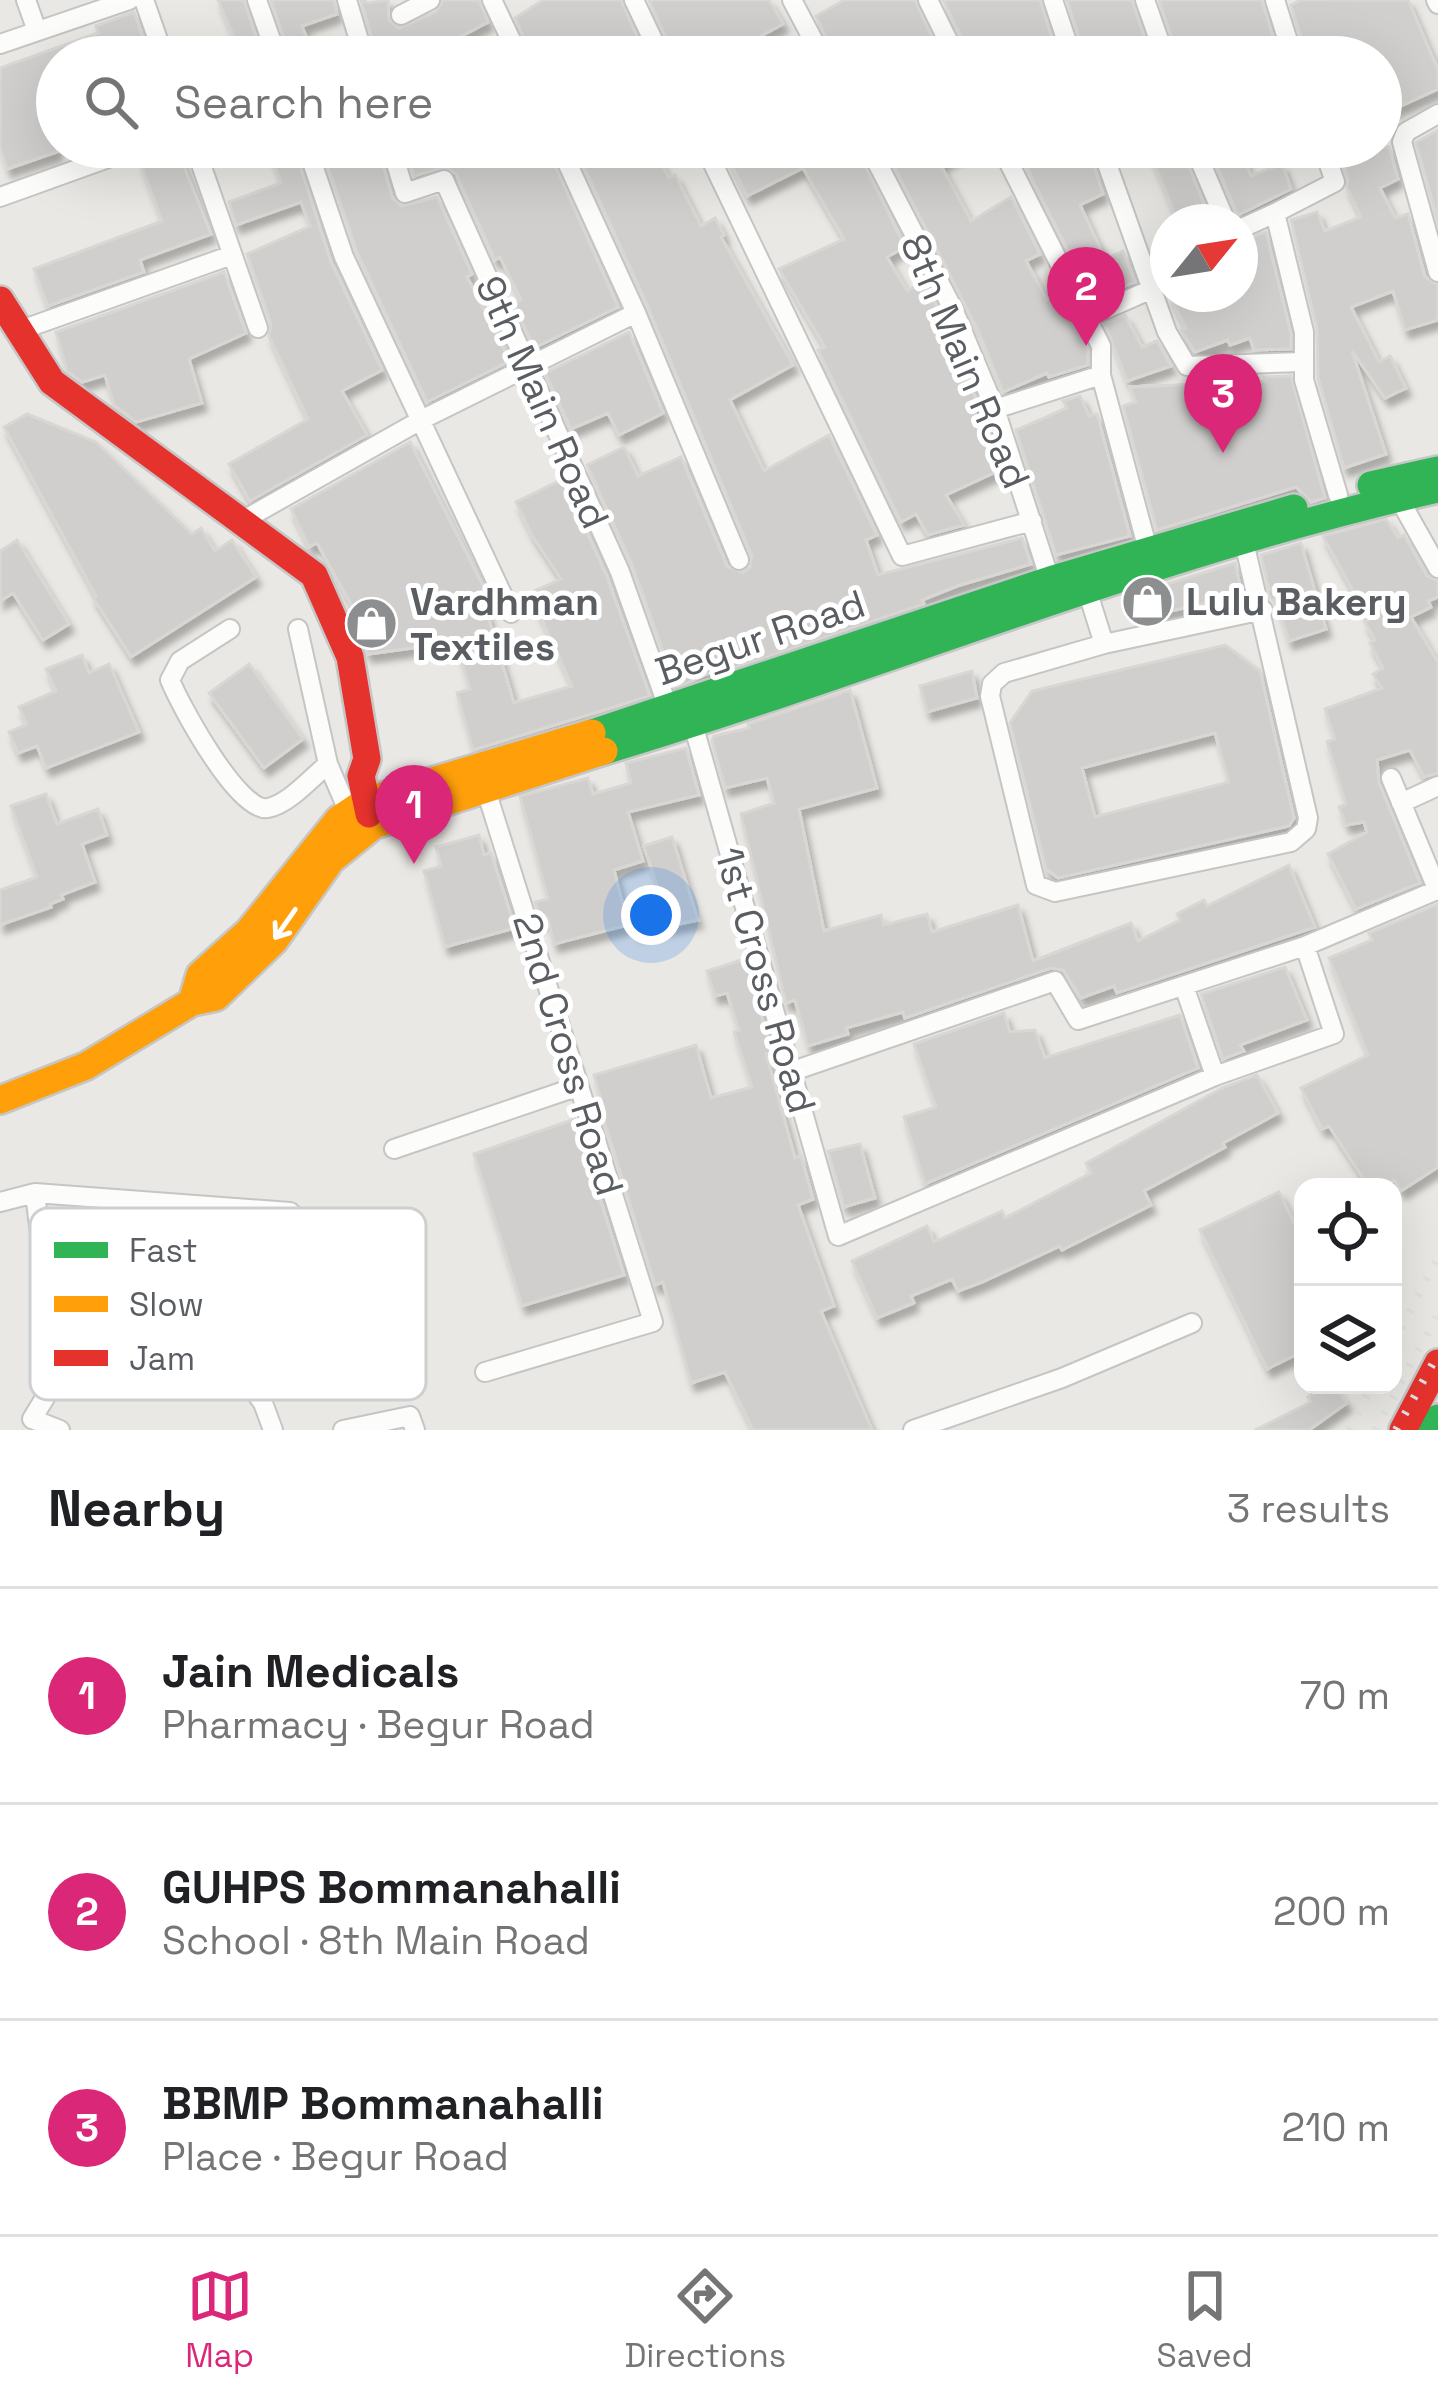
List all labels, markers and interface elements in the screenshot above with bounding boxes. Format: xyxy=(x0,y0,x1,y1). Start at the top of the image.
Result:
search box xyxy=(36,36,1402,168)
icon: search xyxy=(78,69,144,135)
text: Search here xyxy=(174,74,433,131)
north arrow xyxy=(1150,204,1258,312)
street label: 8th Main Road xyxy=(890,227,1041,496)
pin: 2 xyxy=(1047,247,1125,346)
street label: 9th Main Road xyxy=(465,268,620,536)
pin: 3 xyxy=(1184,354,1262,453)
shop icon: Lulu Bakery xyxy=(1119,573,1175,629)
place label: Vardhman Textiles xyxy=(410,577,599,671)
place label: Lulu Bakery xyxy=(1186,577,1407,626)
street label: Begur Road xyxy=(649,579,871,696)
shop icon: Vardhman Textiles xyxy=(343,595,399,651)
pin: 1 xyxy=(375,765,453,864)
street label: 1st Cross Road xyxy=(704,842,827,1119)
your location xyxy=(621,885,681,945)
one-way arrow xyxy=(273,907,298,941)
street label: 2nd Cross Road xyxy=(502,907,635,1201)
map controls xyxy=(1294,1178,1402,1394)
button: locate xyxy=(1294,1178,1402,1286)
legend xyxy=(30,1208,426,1400)
text: Fast xyxy=(129,1230,198,1272)
text: Slow xyxy=(129,1284,204,1326)
button: layers xyxy=(1294,1286,1402,1394)
text: Jam xyxy=(129,1338,195,1380)
text: Nearby xyxy=(48,1476,225,1541)
text: 3 results xyxy=(1227,1484,1390,1533)
text: Jain Medicals xyxy=(162,1643,459,1700)
text: 1 xyxy=(78,1671,96,1720)
text: 70 m xyxy=(1300,1671,1390,1720)
text: Pharmacy · Begur Road xyxy=(162,1700,595,1749)
text: GUHPS Bommanahalli xyxy=(162,1859,621,1916)
text: 2 xyxy=(75,1887,99,1936)
text: 200 m xyxy=(1273,1887,1390,1936)
text: School · 8th Main Road xyxy=(162,1916,590,1965)
text: BBMP Bommanahalli xyxy=(162,2075,604,2132)
text: 3 xyxy=(75,2103,99,2152)
text: 210 m xyxy=(1282,2103,1390,2152)
text: Place · Begur Road xyxy=(162,2132,509,2181)
tab: Map xyxy=(185,2263,254,2377)
tab: Directions xyxy=(624,2263,786,2377)
tab: Saved xyxy=(1157,2263,1253,2377)

